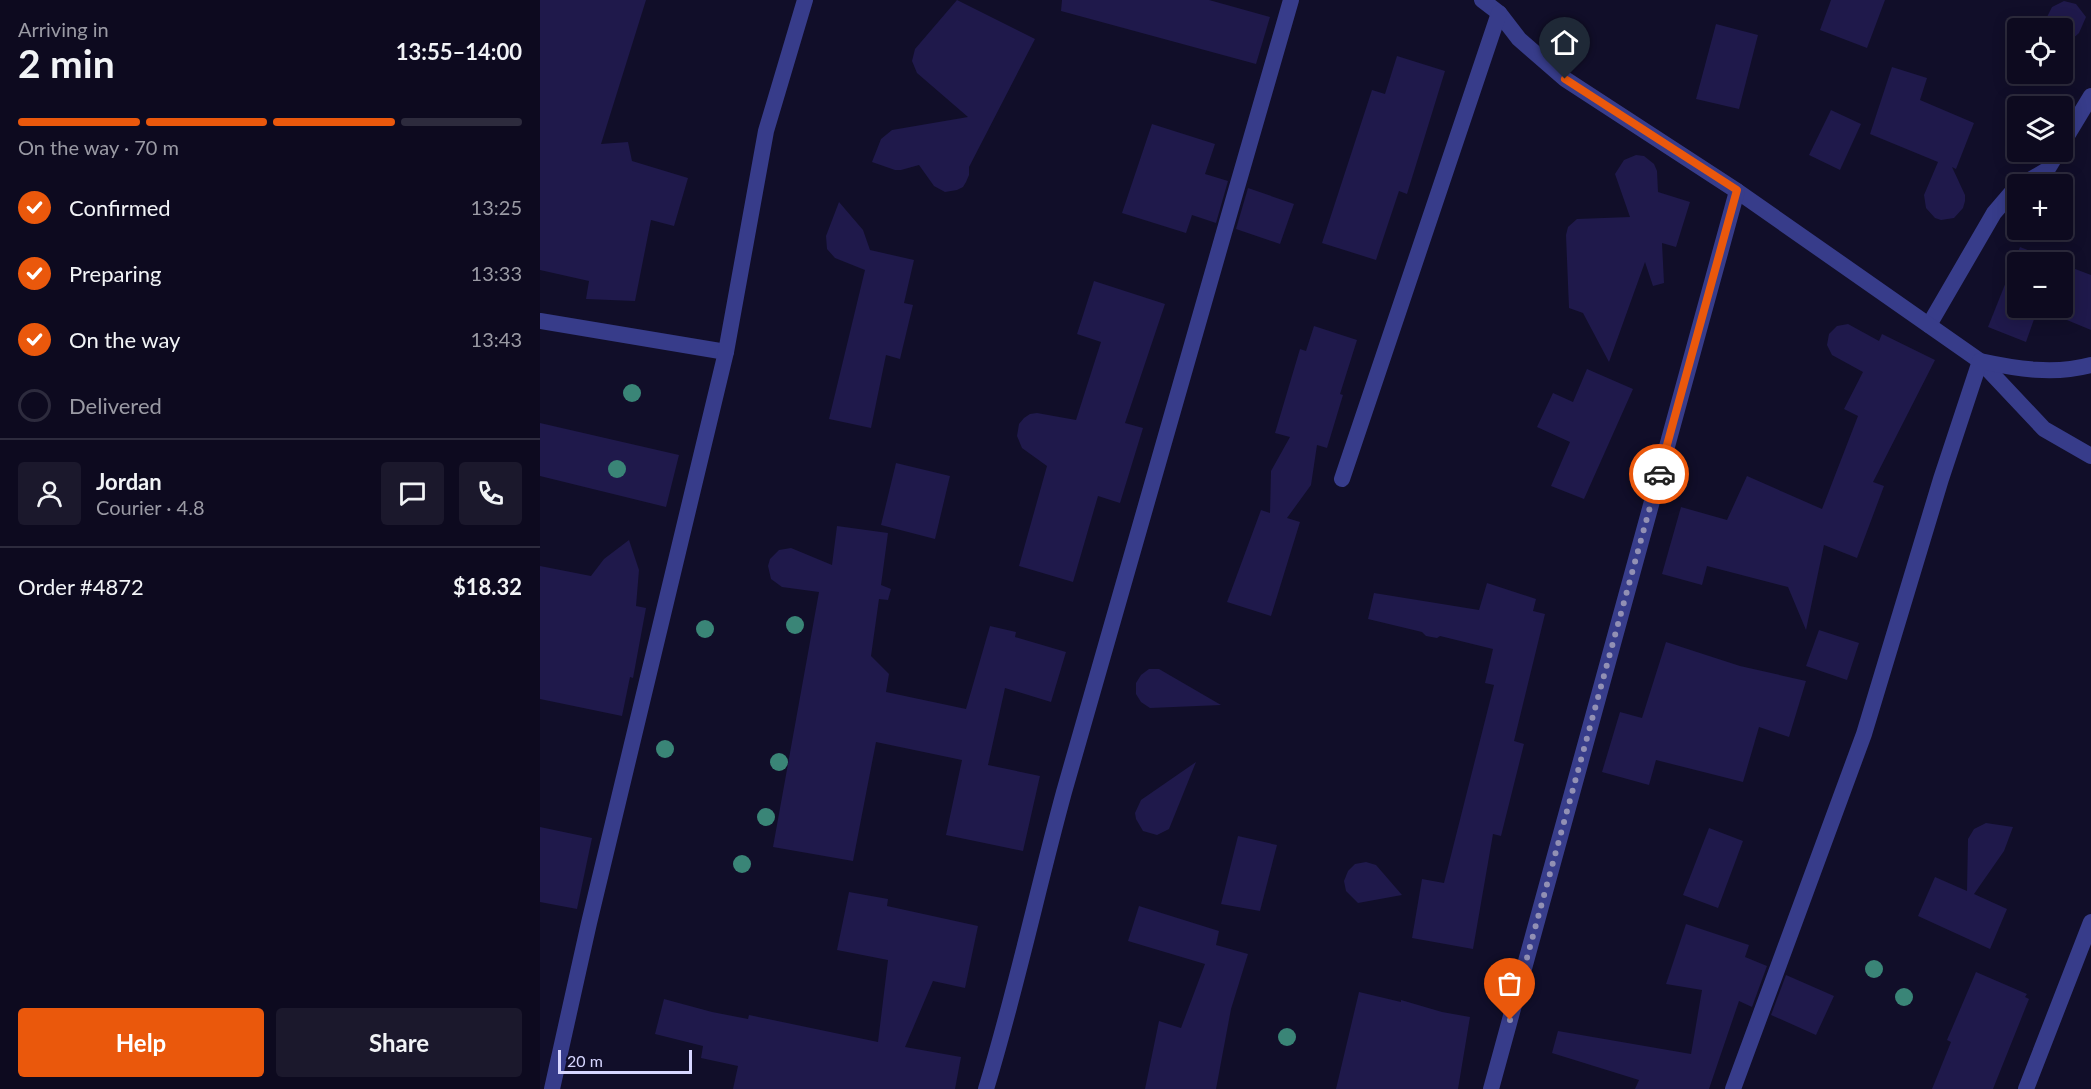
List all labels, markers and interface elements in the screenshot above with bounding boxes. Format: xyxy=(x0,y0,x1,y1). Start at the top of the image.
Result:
text: Arriving in xyxy=(18,17,109,41)
pin xyxy=(1539,17,1590,79)
map controls xyxy=(2007,18,2073,318)
button: locate xyxy=(2007,18,2073,84)
icon: home xyxy=(1548,26,1581,59)
text: 13:55–14:00 xyxy=(396,38,522,65)
text: 2 min xyxy=(18,40,115,86)
button: layers xyxy=(2007,96,2073,162)
text: On the way · 70 m xyxy=(18,135,179,159)
button: + xyxy=(2007,174,2073,240)
icon: check xyxy=(18,191,51,224)
text: Confirmed xyxy=(69,194,171,221)
text: 13:25 xyxy=(471,195,522,219)
button: − xyxy=(2007,252,2073,318)
icon: check xyxy=(18,257,51,290)
text: Preparing xyxy=(69,260,161,287)
text: 13:33 xyxy=(471,261,522,285)
icon: check xyxy=(18,323,51,356)
text: On the way xyxy=(69,326,180,353)
text: 13:43 xyxy=(471,327,522,351)
text: Delivered xyxy=(69,392,162,419)
courier xyxy=(1629,444,1689,504)
icon: car xyxy=(1643,458,1676,491)
button: person xyxy=(18,462,81,525)
button: chat xyxy=(381,462,444,525)
button: phone xyxy=(459,462,522,525)
text: Jordan xyxy=(96,468,162,495)
text: Courier · 4.8 xyxy=(96,495,205,519)
text: Order #4872 xyxy=(18,573,144,600)
text: $18.32 xyxy=(453,573,522,600)
pin xyxy=(1484,958,1535,1020)
icon: bag xyxy=(1493,967,1526,1000)
button: Help xyxy=(18,1008,264,1077)
button: Share xyxy=(276,1008,522,1077)
scale bar xyxy=(558,1047,692,1074)
text: 20 m xyxy=(567,1051,603,1070)

